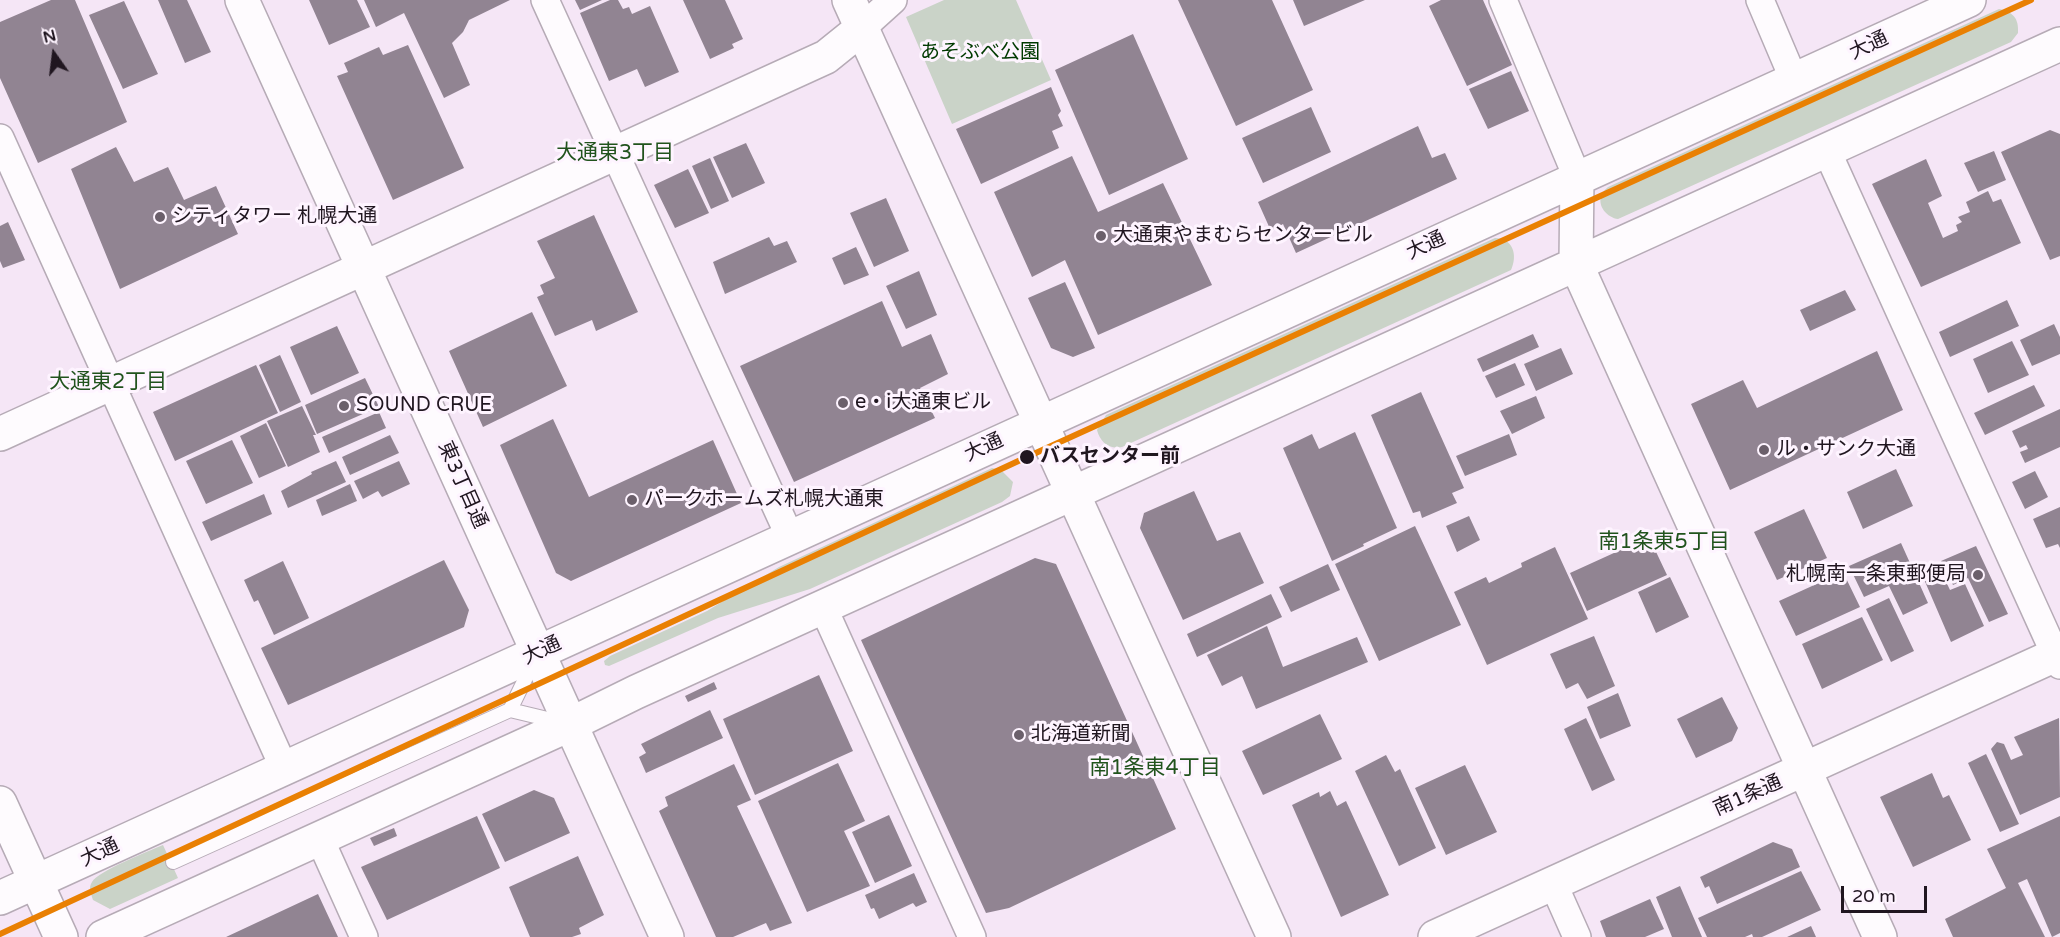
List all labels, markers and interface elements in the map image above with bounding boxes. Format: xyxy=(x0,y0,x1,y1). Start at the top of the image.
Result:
north arrow xyxy=(24,24,84,84)
text: N xyxy=(41,25,58,48)
street label: 大通 xyxy=(1846,27,1892,65)
park label: あそぶべ公園 xyxy=(920,41,1040,65)
district label: 大通東3丁目 xyxy=(556,140,674,166)
place label: シティタワー 札幌大通 xyxy=(172,205,377,229)
marker: シティタワー 札幌大通 xyxy=(153,210,167,224)
place label: 大通東やまむらセンタービル xyxy=(1113,224,1373,248)
street label: 大通 xyxy=(1403,227,1449,265)
marker: 大通東やまむらセンタービル xyxy=(1094,229,1108,243)
district label: 大通東2丁目 xyxy=(49,369,167,395)
place label: e・i大通東ビル xyxy=(855,391,991,415)
place label: SOUND CRUE xyxy=(356,394,492,418)
marker: e・i大通東ビル xyxy=(836,396,850,410)
marker: SOUND CRUE xyxy=(337,399,351,413)
street label: 大通 xyxy=(961,429,1007,467)
street label: 東3丁目通 xyxy=(432,438,492,532)
place label: ル・サンク大通 xyxy=(1776,438,1916,462)
marker: ル・サンク大通 xyxy=(1757,443,1771,457)
place label: バスセンター前 xyxy=(1040,445,1180,469)
marker: バスセンター前 xyxy=(1018,448,1036,466)
place label: パークホームズ札幌大通東 xyxy=(644,488,884,512)
marker: パークホームズ札幌大通東 xyxy=(625,493,639,507)
district label: 南1条東5丁目 xyxy=(1598,529,1730,555)
place label: 札幌南一条東郵便局 xyxy=(1786,563,1966,587)
marker: 札幌南一条東郵便局 xyxy=(1971,568,1985,582)
street label: 大通 xyxy=(519,632,565,670)
place label: 北海道新聞 xyxy=(1031,723,1131,747)
marker: 北海道新聞 xyxy=(1012,728,1026,742)
district label: 南1条東4丁目 xyxy=(1089,755,1221,781)
street label: 南1条通 xyxy=(1710,770,1786,822)
street label: 大通 xyxy=(77,834,123,872)
scale bar xyxy=(1844,874,1930,912)
text: 20 m xyxy=(1852,885,1896,907)

